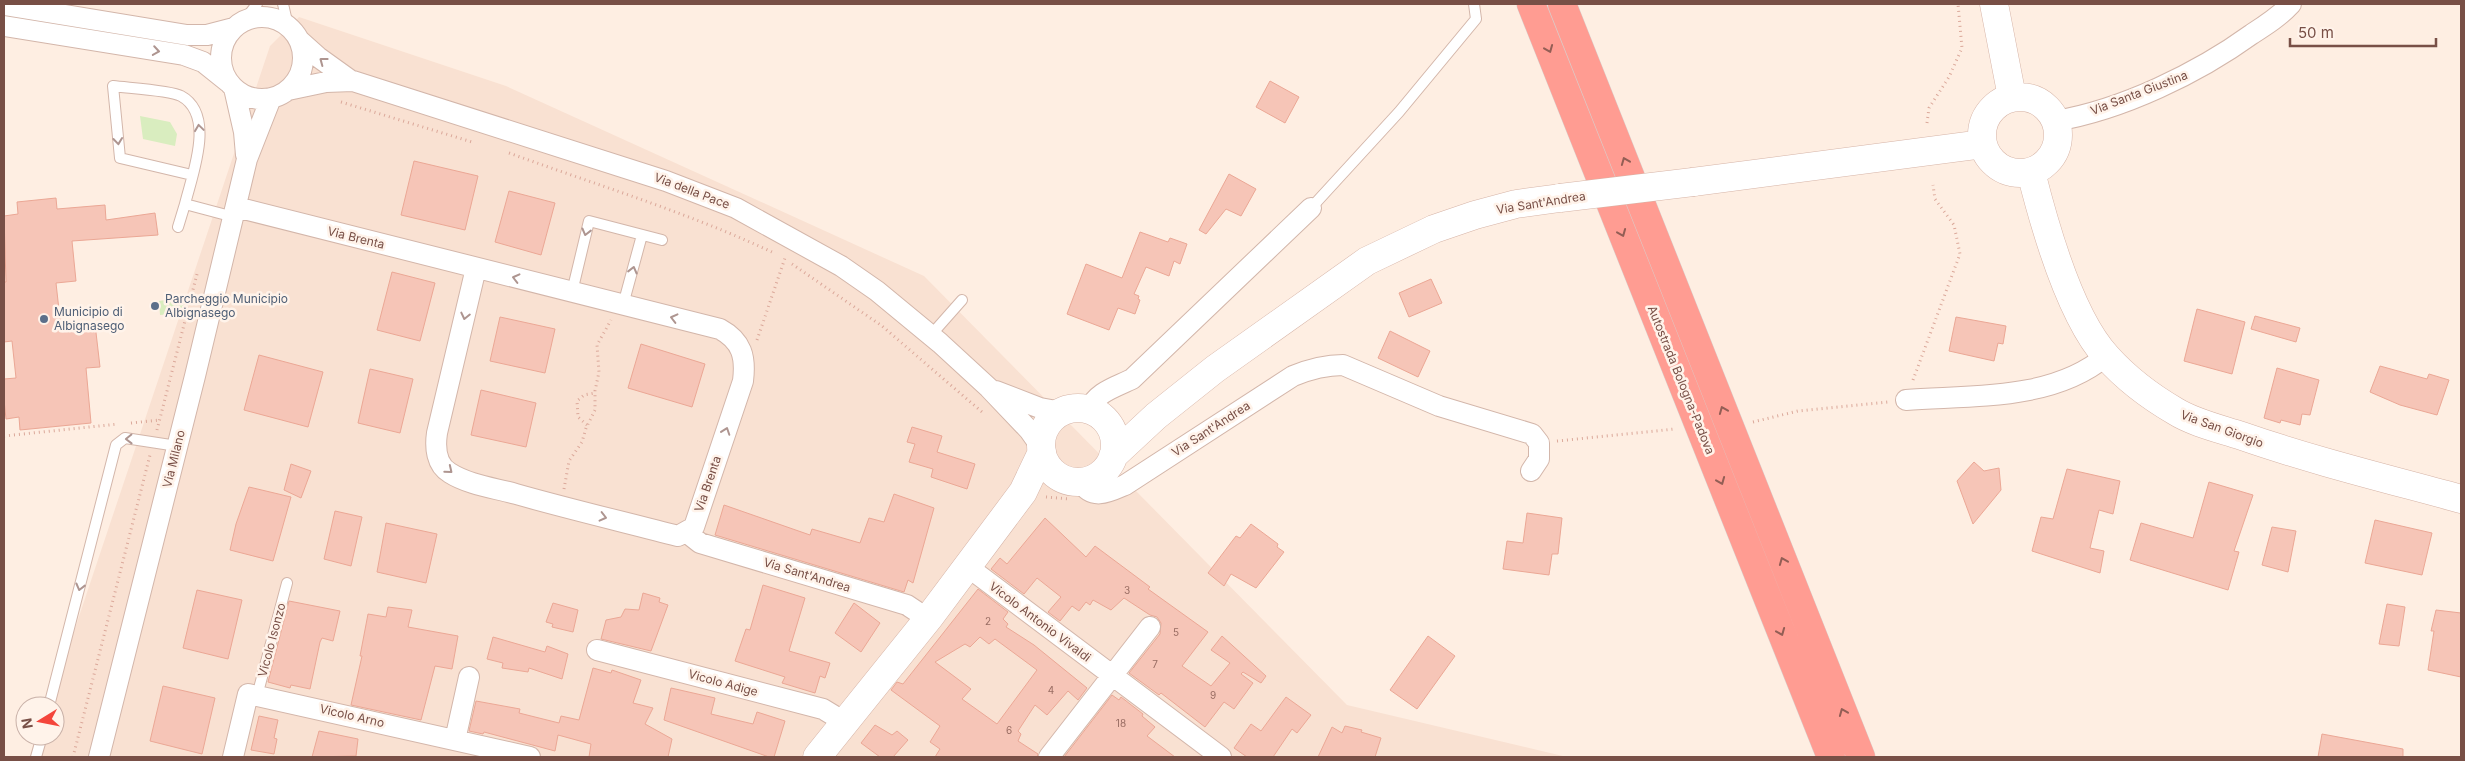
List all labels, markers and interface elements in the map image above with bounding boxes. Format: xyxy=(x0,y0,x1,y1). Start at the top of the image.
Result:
scale bar xyxy=(2290,15,2436,47)
text: 50 m xyxy=(2298,23,2334,42)
one-way arrow xyxy=(1543,44,1553,53)
one-way arrow xyxy=(152,45,160,56)
one-way arrow xyxy=(319,58,329,67)
street label: Via Santa Giustina xyxy=(2088,67,2190,118)
one-way arrow xyxy=(194,123,205,131)
one-way arrow xyxy=(112,137,123,145)
one-way arrow xyxy=(1620,157,1631,166)
street label: Via della Pace xyxy=(652,169,732,212)
street label: Via Sant'Andrea xyxy=(1495,188,1587,217)
street label: Via Brenta xyxy=(326,223,386,252)
one-way arrow xyxy=(581,228,592,237)
one-way arrow xyxy=(1616,228,1626,236)
one-way arrow xyxy=(627,267,637,275)
one-way arrow xyxy=(512,273,521,284)
place label: Parcheggio Municipio Albignasego xyxy=(165,291,288,320)
marker: Parcheggio Municipio Albignasego xyxy=(149,300,161,312)
street label: Autostrada Bologna-Padova xyxy=(1645,303,1718,456)
place label: Municipio di Albignasego xyxy=(54,304,125,333)
one-way arrow xyxy=(460,311,471,320)
marker: Municipio di Albignasego xyxy=(38,313,50,325)
one-way arrow xyxy=(670,313,679,324)
street label: Via Sant'Andrea xyxy=(1169,398,1253,459)
one-way arrow xyxy=(1719,406,1730,415)
street label: Via San Giorgio xyxy=(2179,407,2266,450)
one-way arrow xyxy=(720,427,730,435)
street label: Via Milano xyxy=(159,428,188,489)
one-way arrow xyxy=(124,434,132,445)
street label: Via Brenta xyxy=(691,454,724,514)
one-way arrow xyxy=(443,464,452,473)
one-way arrow xyxy=(1715,476,1725,485)
one-way arrow xyxy=(599,511,608,522)
street label: Via Sant'Andrea xyxy=(762,554,853,595)
one-way arrow xyxy=(1779,557,1790,566)
street label: Vicolo Antonio Vivaldi xyxy=(987,578,1094,665)
one-way arrow xyxy=(75,583,86,592)
house number: 3 xyxy=(1124,584,1130,596)
street label: Vicolo Isonzo xyxy=(254,601,289,679)
house number: 2 xyxy=(985,615,991,627)
house number: 5 xyxy=(1173,626,1179,638)
one-way arrow xyxy=(1775,627,1785,636)
house number: 7 xyxy=(1152,658,1158,670)
street label: Vicolo Adige xyxy=(687,666,760,699)
house number: 4 xyxy=(1048,684,1054,696)
house number: 9 xyxy=(1210,689,1216,701)
north arrow xyxy=(15,696,65,746)
street label: Vicolo Arno xyxy=(318,701,386,730)
one-way arrow xyxy=(1839,708,1850,717)
text: N xyxy=(17,717,36,730)
house number: 18 xyxy=(1116,717,1126,729)
house number: 6 xyxy=(1006,724,1012,736)

